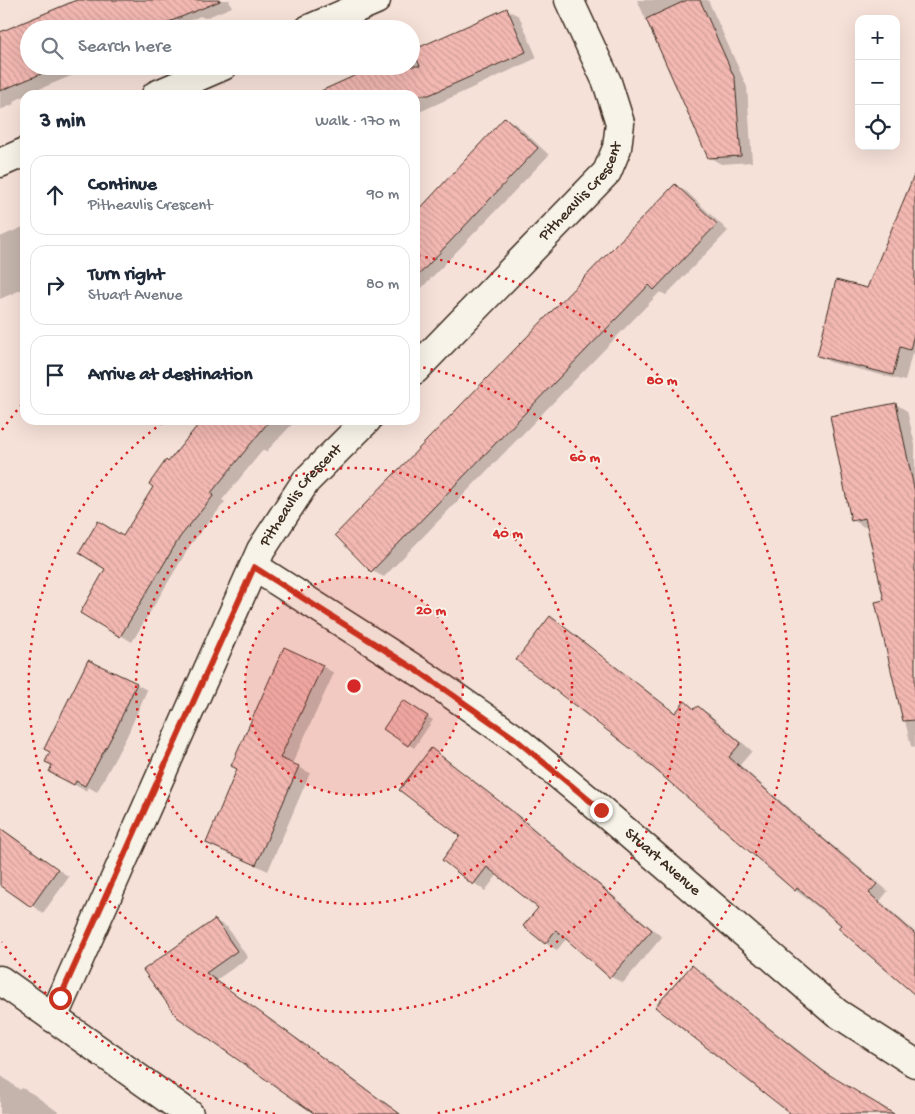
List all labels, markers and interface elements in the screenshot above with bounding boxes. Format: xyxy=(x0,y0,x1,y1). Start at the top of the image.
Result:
map controls xyxy=(855,15,900,150)
button: + xyxy=(855,15,900,60)
search box xyxy=(20,20,420,75)
icon: search xyxy=(38,34,66,62)
text: Search here xyxy=(78,36,172,59)
button: − xyxy=(855,60,900,105)
button: locate xyxy=(855,105,900,150)
text: 3 min xyxy=(40,110,85,135)
text: Walk · 170 m xyxy=(315,113,400,132)
street label: Pitheavlis Crescent xyxy=(535,140,627,246)
text: Continue xyxy=(88,174,157,197)
icon: ahead xyxy=(41,181,69,209)
text: 90 m xyxy=(367,186,399,205)
text: Pitheavlis Crescent xyxy=(88,197,213,216)
text: Turn right xyxy=(88,264,164,287)
icon: right xyxy=(41,271,69,299)
text: 80 m xyxy=(366,276,399,295)
text: Stuart Avenue xyxy=(88,287,182,306)
icon: arrive xyxy=(41,361,69,389)
text: Arrive at destination xyxy=(88,364,252,387)
text: 80 m xyxy=(647,372,678,390)
street label: Pitheavlis Crescent xyxy=(256,439,348,551)
text: 60 m xyxy=(570,449,601,467)
text: 40 m xyxy=(492,525,523,543)
text: 20 m xyxy=(416,602,446,620)
centre of rings xyxy=(345,677,363,695)
route end xyxy=(590,799,613,822)
street label: Stuart Avenue xyxy=(620,825,705,901)
route start xyxy=(49,987,72,1010)

